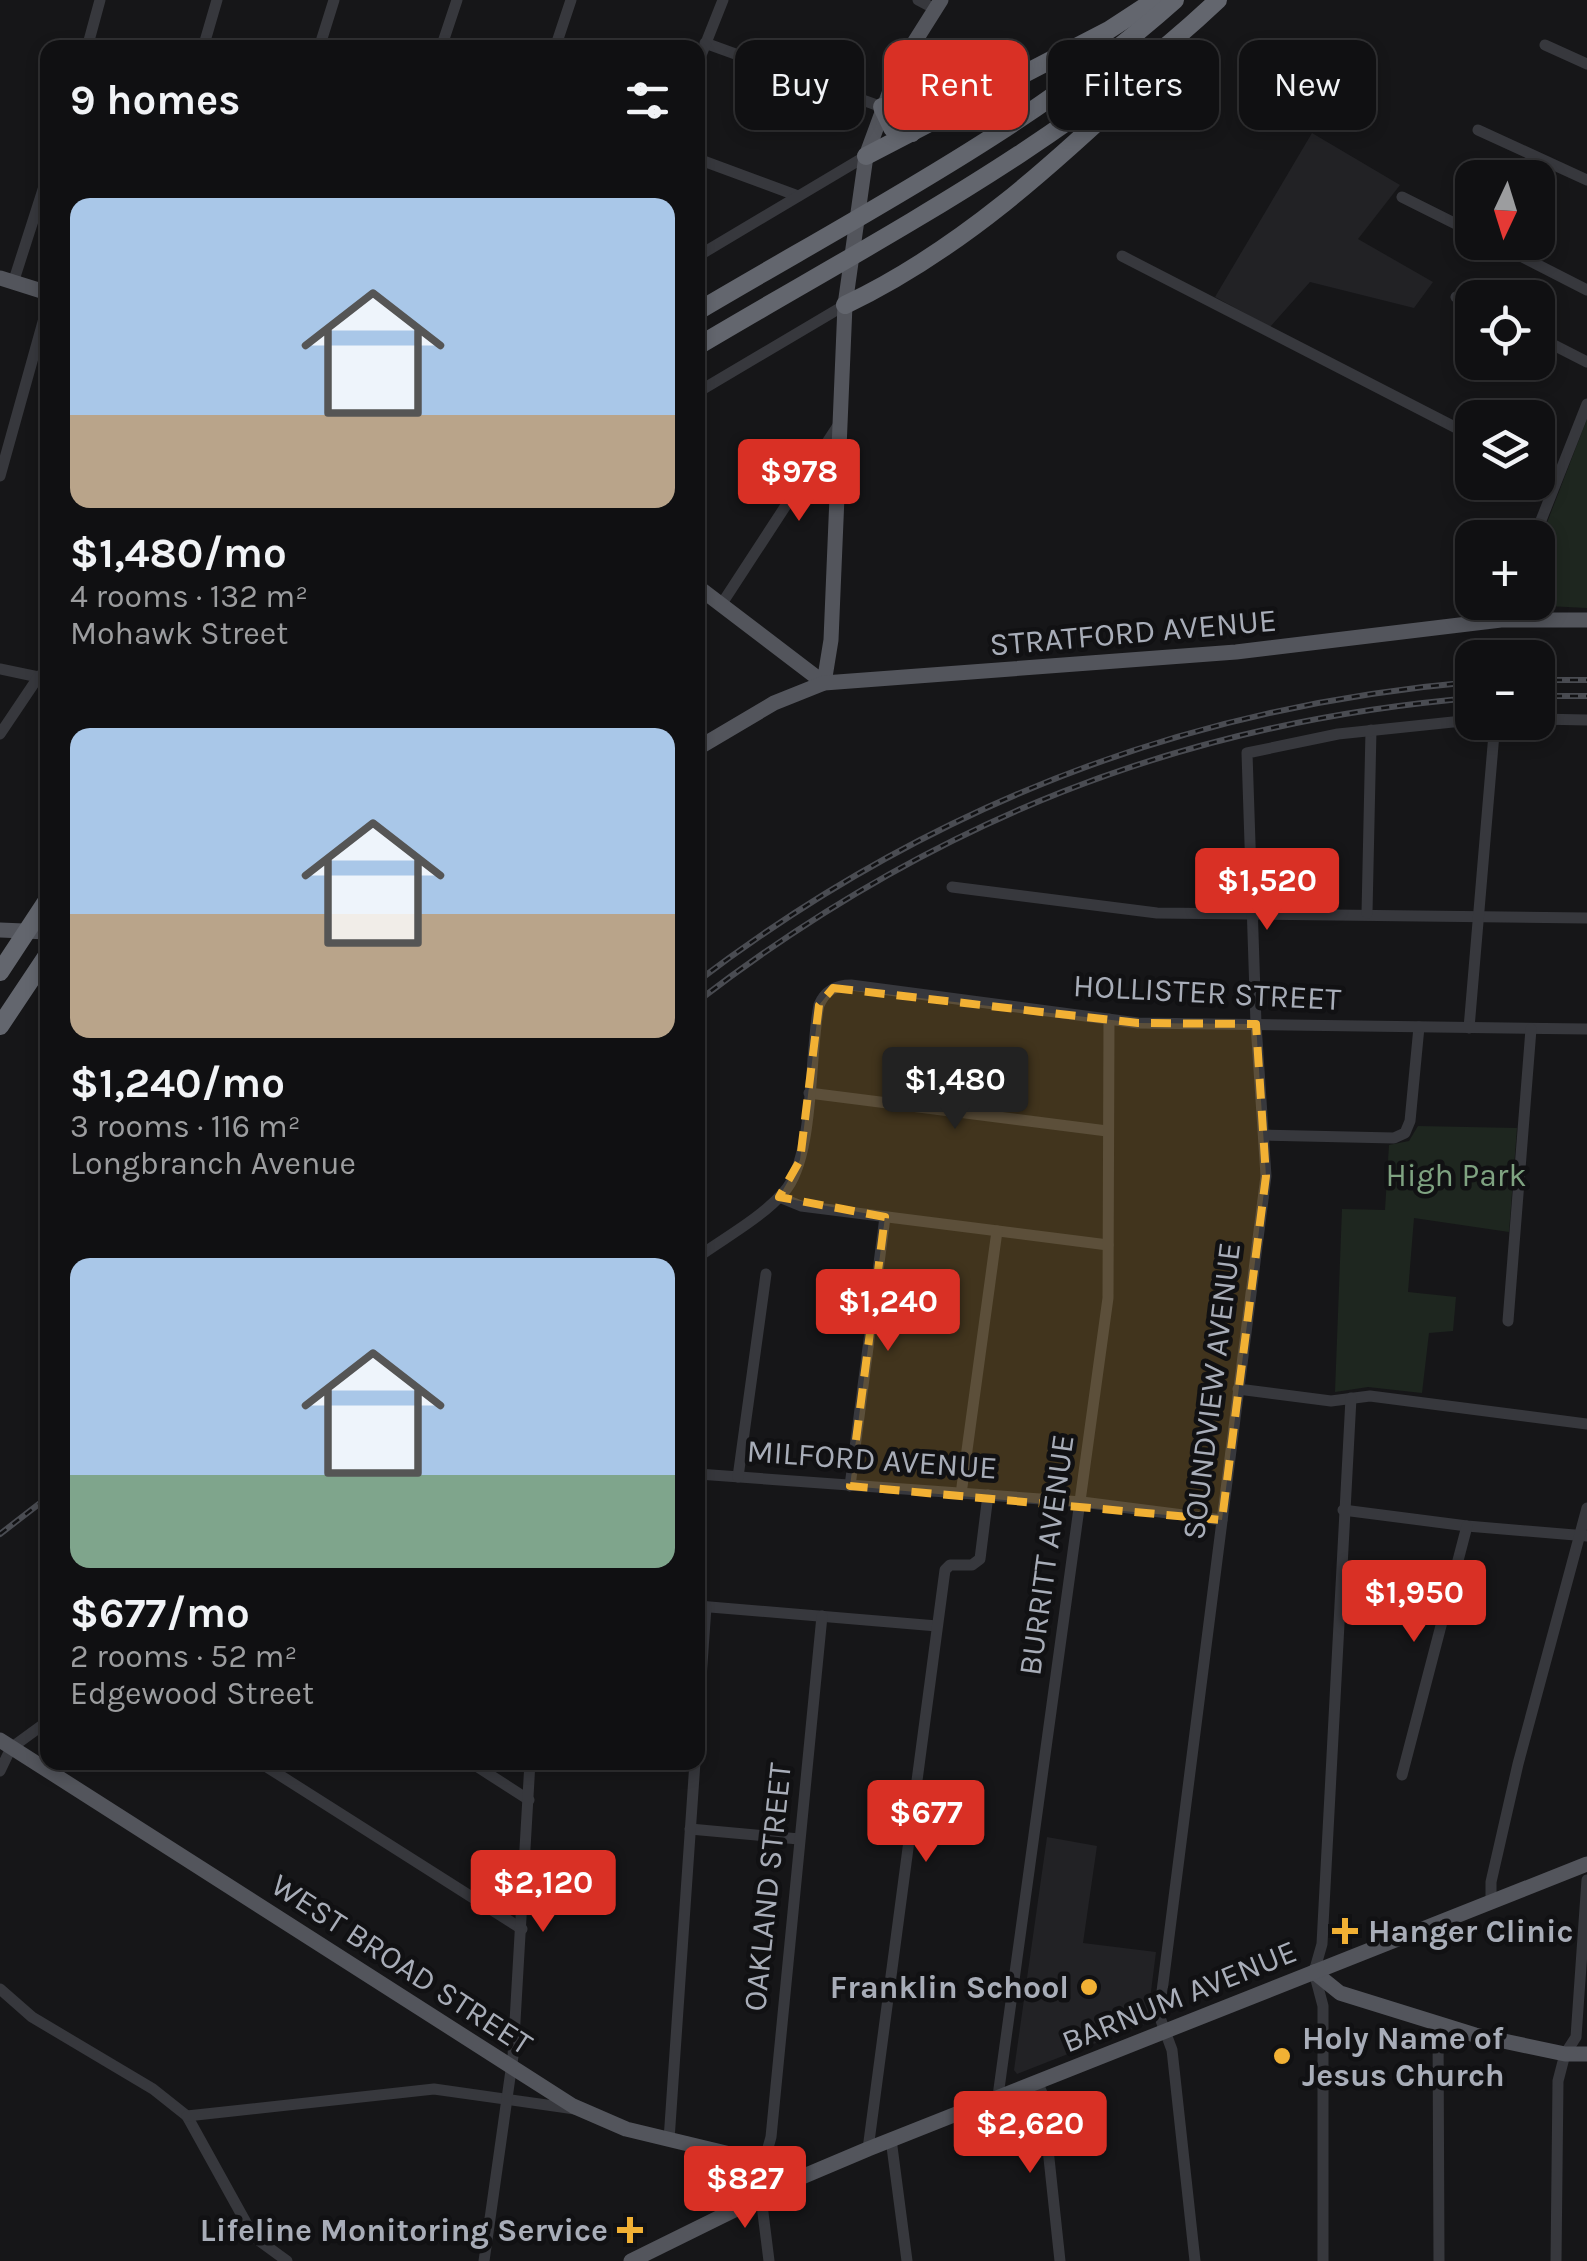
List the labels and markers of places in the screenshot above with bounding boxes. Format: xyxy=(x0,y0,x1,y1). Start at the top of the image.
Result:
pin: $978 xyxy=(740,439,858,524)
pin: $1,520 xyxy=(1186,848,1348,933)
pin: $1,480 xyxy=(874,1047,1036,1132)
pin: $1,240 xyxy=(807,1269,969,1354)
pin: $1,950 xyxy=(1333,1560,1495,1645)
pin: $677 xyxy=(867,1780,985,1865)
pin: $2,120 xyxy=(462,1850,624,1935)
place label: Hanger Clinic xyxy=(1368,1913,1573,1950)
marker: Hanger Clinic xyxy=(1332,1918,1358,1944)
place label: Franklin School xyxy=(830,1969,1069,2006)
marker: Franklin School xyxy=(1078,1976,1100,1998)
place label: Holy Name of Jesus Church xyxy=(1302,2020,1505,2094)
marker: Holy Name of Jesus Church xyxy=(1271,2045,1293,2067)
pin: $2,620 xyxy=(949,2091,1111,2176)
pin: $827 xyxy=(686,2146,804,2231)
place label: Lifeline Monitoring Service xyxy=(200,2212,608,2249)
marker: Lifeline Monitoring Service xyxy=(617,2217,643,2243)

